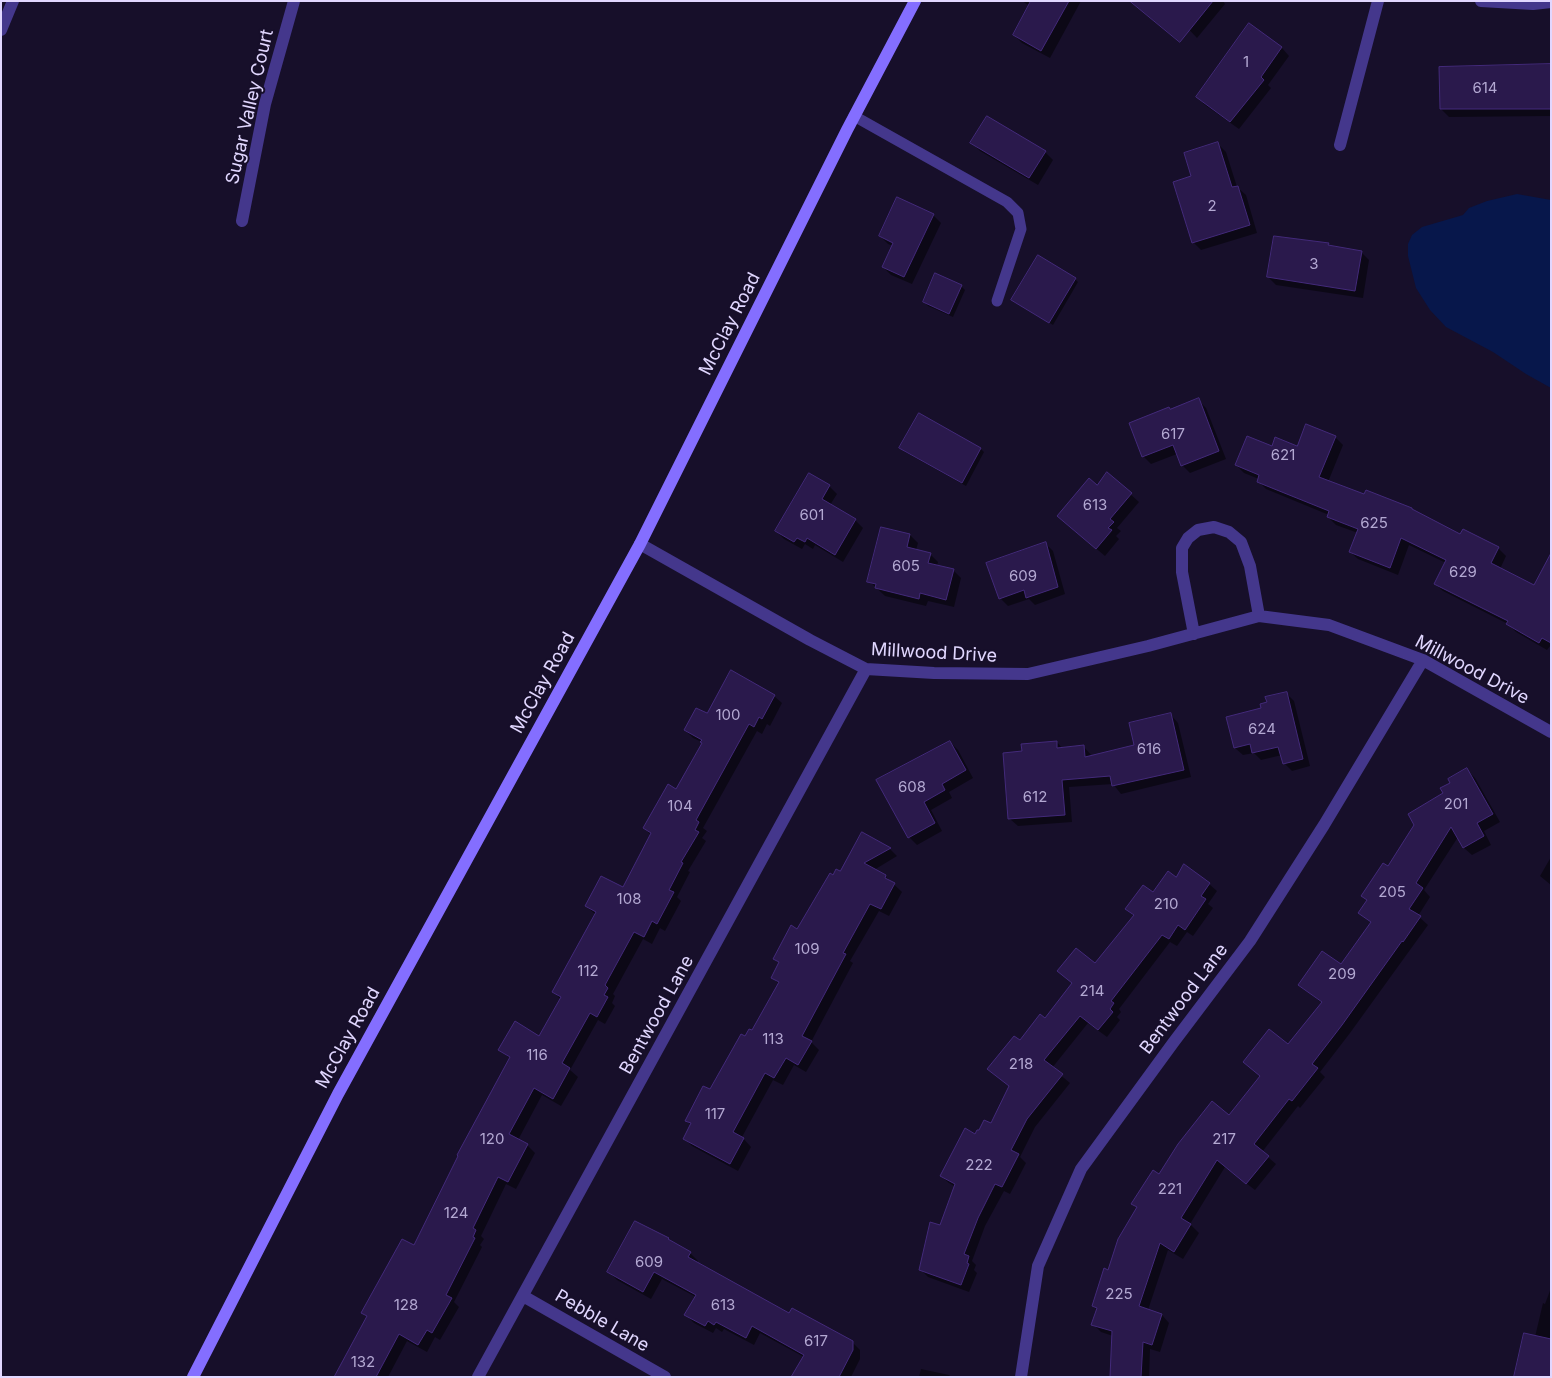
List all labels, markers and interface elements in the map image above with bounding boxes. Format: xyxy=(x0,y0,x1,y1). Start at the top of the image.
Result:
street label: Sugar Valley Court xyxy=(222,27,278,187)
house number: 1 xyxy=(1243,53,1249,71)
house number: 614 xyxy=(1472,79,1498,97)
house number: 2 xyxy=(1207,197,1217,215)
house number: 3 xyxy=(1309,255,1319,273)
street label: McClay Road xyxy=(695,269,765,379)
house number: 617 xyxy=(1161,425,1185,443)
house number: 621 xyxy=(1271,446,1295,464)
house number: 613 xyxy=(1083,496,1107,514)
house number: 601 xyxy=(800,506,824,524)
house number: 625 xyxy=(1360,514,1388,532)
house number: 605 xyxy=(892,557,920,575)
house number: 629 xyxy=(1449,563,1477,581)
house number: 609 xyxy=(1009,567,1037,585)
street label: McClay Road xyxy=(506,629,580,737)
street label: Millwood Drive xyxy=(1411,631,1533,709)
street label: Millwood Drive xyxy=(870,639,998,667)
house number: 100 xyxy=(715,706,741,724)
house number: 624 xyxy=(1248,720,1276,738)
house number: 616 xyxy=(1137,740,1161,758)
house number: 608 xyxy=(898,778,926,796)
house number: 612 xyxy=(1023,788,1047,806)
house number: 201 xyxy=(1444,795,1468,813)
house number: 104 xyxy=(667,797,693,815)
house number: 205 xyxy=(1378,883,1406,901)
house number: 108 xyxy=(617,890,641,908)
house number: 210 xyxy=(1154,895,1178,913)
house number: 109 xyxy=(795,940,819,958)
street label: Bentwood Lane xyxy=(1135,940,1233,1058)
street label: Bentwood Lane xyxy=(615,952,699,1078)
house number: 112 xyxy=(577,962,599,980)
house number: 209 xyxy=(1328,965,1356,983)
house number: 214 xyxy=(1080,982,1104,1000)
street label: McClay Road xyxy=(311,984,385,1092)
house number: 113 xyxy=(762,1030,784,1048)
house number: 116 xyxy=(526,1046,548,1064)
house number: 218 xyxy=(1009,1055,1033,1073)
house number: 117 xyxy=(705,1105,725,1123)
house number: 120 xyxy=(480,1130,504,1148)
house number: 217 xyxy=(1212,1130,1236,1148)
house number: 222 xyxy=(965,1156,993,1174)
house number: 221 xyxy=(1158,1180,1182,1198)
house number: 124 xyxy=(444,1204,468,1222)
house number: 609 xyxy=(635,1253,663,1271)
street label: Pebble Lane xyxy=(551,1285,653,1357)
house number: 225 xyxy=(1105,1285,1133,1303)
house number: 128 xyxy=(394,1296,418,1314)
house number: 613 xyxy=(711,1296,735,1314)
house number: 617 xyxy=(804,1332,828,1350)
house number: 132 xyxy=(351,1353,375,1371)

